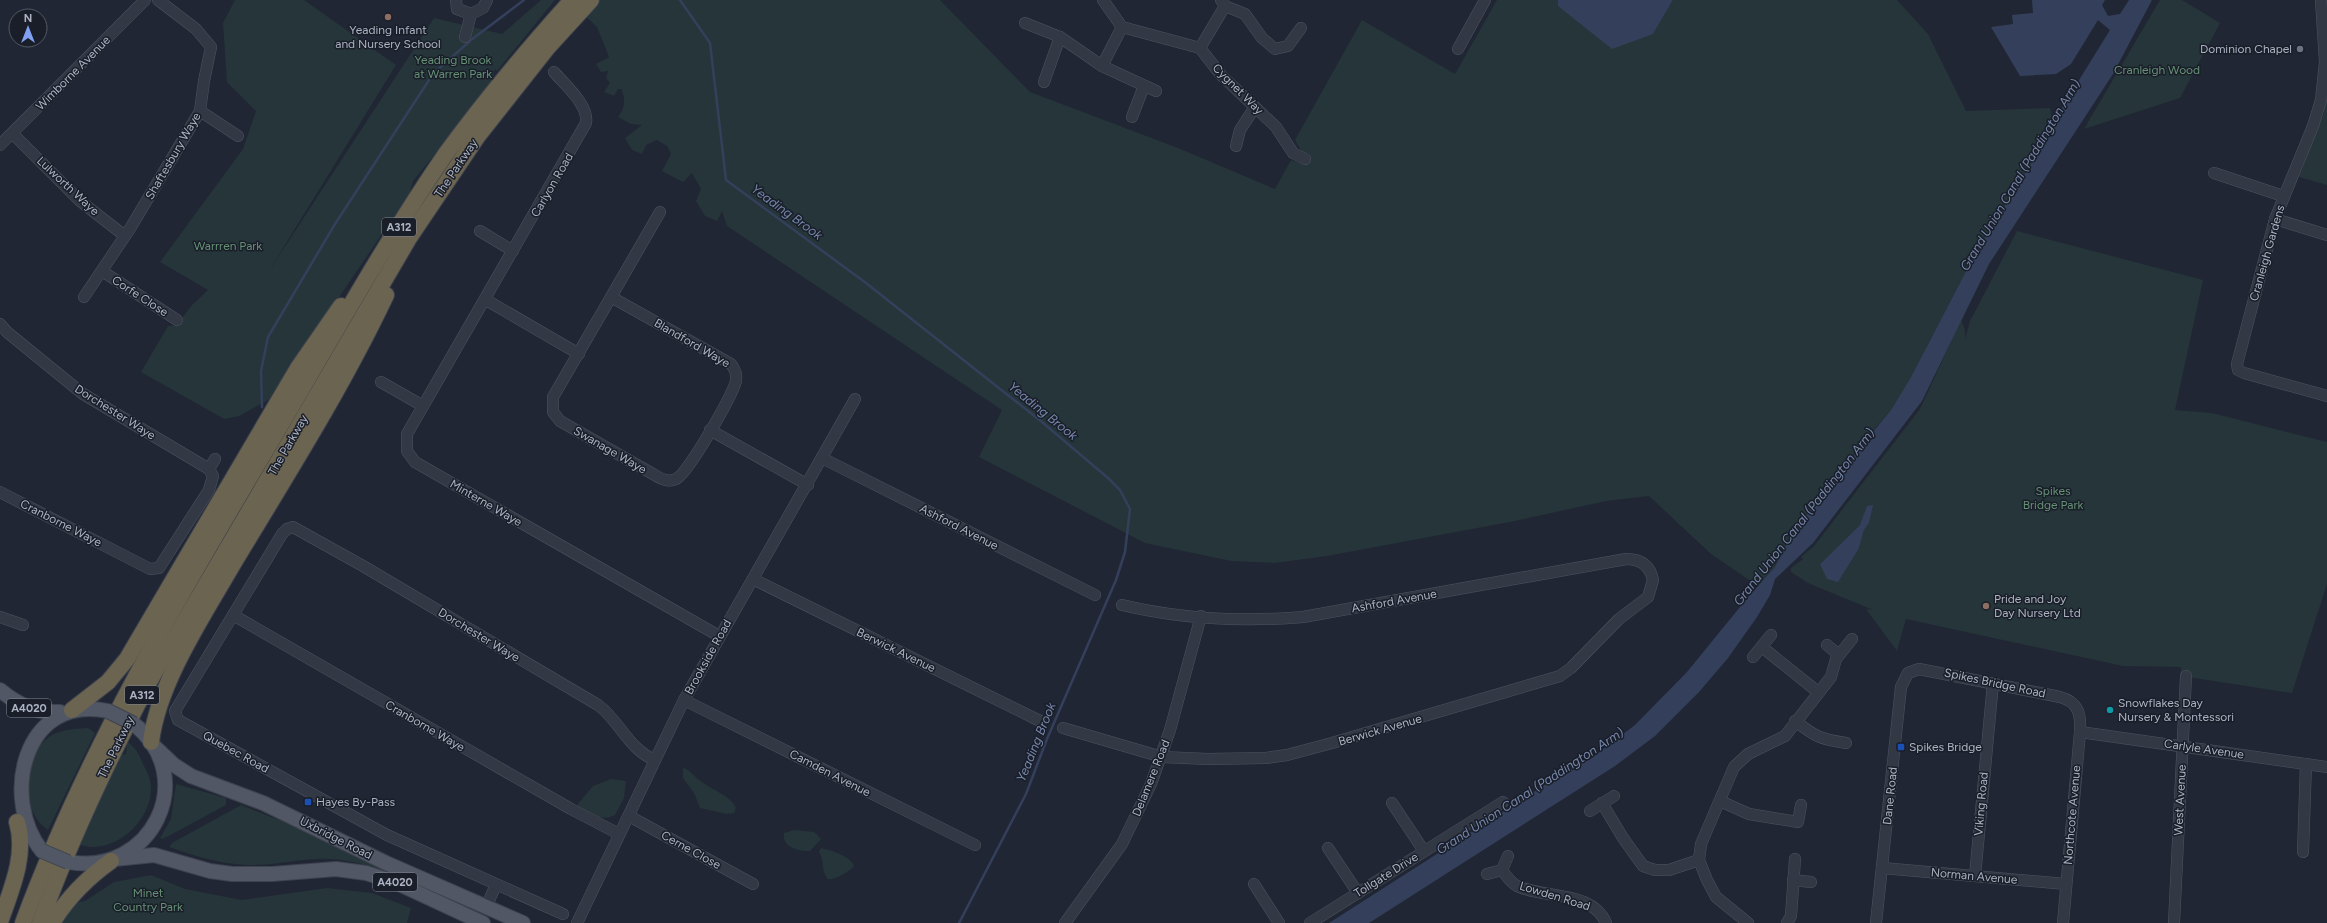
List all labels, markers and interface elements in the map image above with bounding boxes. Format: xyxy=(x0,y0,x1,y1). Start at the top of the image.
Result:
north arrow xyxy=(8,8,48,48)
text: N xyxy=(24,12,32,25)
marker: Yeading Infant and Nursery School xyxy=(383,12,393,22)
place label: Yeading Infant and Nursery School xyxy=(335,23,441,51)
street label: Wimborne Avenue xyxy=(33,33,113,113)
place label: Dominion Chapel xyxy=(2200,42,2292,56)
marker: Dominion Chapel xyxy=(2295,44,2305,54)
park label: Yeading Brook at Warren Park xyxy=(414,53,492,81)
street label: Cygnet Way xyxy=(1210,61,1267,118)
park label: Cranleigh Wood xyxy=(2114,63,2200,77)
water label: Grand Union Canal (Paddington Arm) xyxy=(1957,76,2083,273)
street label: Shaftesbury Waye xyxy=(142,110,204,202)
street label: The Parkway xyxy=(431,136,481,200)
street label: Carlyon Road xyxy=(528,150,576,220)
street label: Lulworth Waye xyxy=(34,154,102,219)
water label: Yeading Brook xyxy=(748,181,826,243)
street label: Cranleigh Gardens xyxy=(2247,203,2288,303)
road number: A312 xyxy=(382,218,416,236)
park label: Warrren Park xyxy=(194,239,262,253)
street label: Corfe Close xyxy=(109,273,171,320)
street label: Blandford Waye xyxy=(652,316,733,371)
water label: Yeading Brook xyxy=(1006,379,1081,444)
street label: Dorchester Waye xyxy=(72,382,158,443)
street label: The Parkway xyxy=(265,412,311,478)
street label: Swanage Waye xyxy=(571,423,649,477)
water label: Grand Union Canal (Paddington Arm) xyxy=(1730,425,1878,608)
street label: Minterne Waye xyxy=(448,477,525,529)
park label: Spikes Bridge Park xyxy=(2023,484,2083,512)
street label: Cranborne Waye xyxy=(18,496,104,550)
street label: Ashford Avenue xyxy=(917,501,1001,553)
street label: Ashford Avenue xyxy=(1350,587,1438,615)
place label: Pride and Joy Day Nursery Ltd xyxy=(1994,592,2081,620)
marker: Pride and Joy Day Nursery Ltd xyxy=(1981,601,1991,611)
street label: Dorchester Waye xyxy=(436,605,523,665)
street label: Brookside Road xyxy=(682,617,734,697)
street label: Berwick Avenue xyxy=(854,625,938,675)
street label: Spikes Bridge Road xyxy=(1943,665,2047,701)
road number: A312 xyxy=(125,686,159,704)
place label: Snowflakes Day Nursery & Montessori xyxy=(2118,696,2234,724)
street label: Cranborne Waye xyxy=(383,698,468,755)
road number: A4020 xyxy=(7,699,51,717)
water label: Yeading Brook xyxy=(1013,699,1059,784)
marker: Snowflakes Day Nursery & Montessori xyxy=(2105,705,2115,715)
street label: Berwick Avenue xyxy=(1337,711,1424,749)
street label: The Parkway xyxy=(95,713,137,780)
water label: Grand Union Canal (Paddington Arm) xyxy=(1434,725,1627,857)
street label: Quebec Road xyxy=(201,728,271,776)
street label: Carlyle Avenue xyxy=(2163,736,2245,762)
street label: Delamere Road xyxy=(1129,738,1173,818)
place label: Spikes Bridge xyxy=(1909,740,1982,754)
marker: Spikes Bridge xyxy=(1896,742,1906,752)
street label: Camden Avenue xyxy=(787,747,873,800)
street label: Northcote Avenue xyxy=(2061,764,2083,865)
street label: West Avenue xyxy=(2171,764,2189,836)
street label: Dane Road xyxy=(1880,766,1900,826)
street label: Viking Road xyxy=(1971,771,1991,837)
place label: Hayes By-Pass xyxy=(316,795,396,809)
marker: Hayes By-Pass xyxy=(303,797,313,807)
street label: Uxbridge Road xyxy=(298,814,374,862)
street label: Cerne Close xyxy=(659,828,724,872)
street label: Tollgate Drive xyxy=(1351,849,1421,900)
street label: Norman Avenue xyxy=(1930,865,2018,887)
road number: A4020 xyxy=(373,873,417,891)
street label: Lowden Road xyxy=(1518,879,1592,913)
park label: Minet Country Park xyxy=(113,886,183,914)

